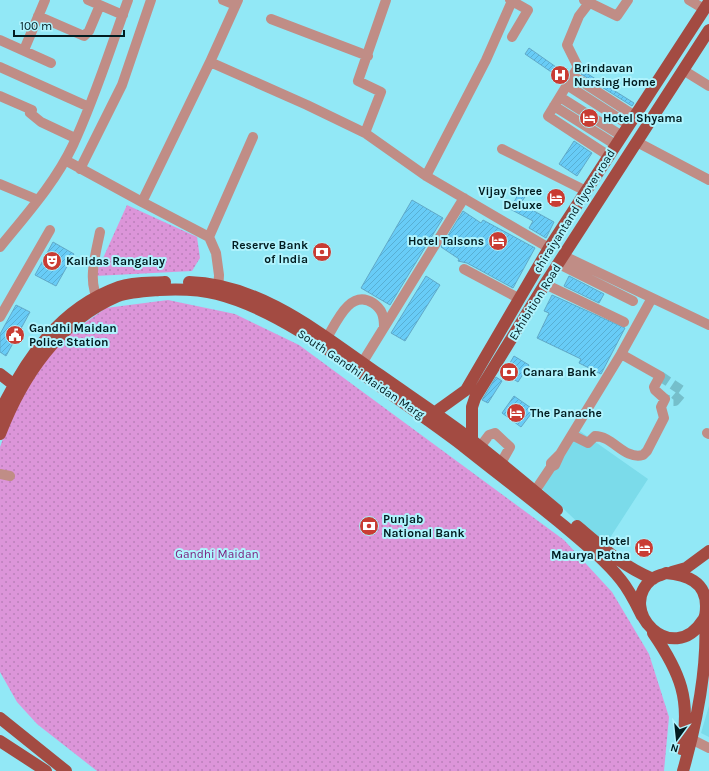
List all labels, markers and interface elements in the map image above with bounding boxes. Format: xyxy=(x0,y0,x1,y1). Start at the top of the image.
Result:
scale bar xyxy=(14,12,124,38)
text: 100 m xyxy=(20,19,52,33)
place label: Brindavan Nursing Home xyxy=(574,61,656,89)
hospital icon: Brindavan Nursing Home xyxy=(549,64,571,86)
hotel icon: Hotel Shyama xyxy=(578,107,600,129)
place label: Hotel Shyama xyxy=(603,111,683,125)
street label: chiraiyantand flyover road xyxy=(530,147,618,275)
place label: Vijay Shree Deluxe xyxy=(478,184,542,212)
hotel icon: Vijay Shree Deluxe xyxy=(545,187,567,209)
hotel icon: Hotel Talsons xyxy=(487,230,509,252)
place label: Hotel Talsons xyxy=(408,234,484,248)
place label: Reserve Bank of India xyxy=(232,238,308,266)
bank icon: Reserve Bank of India xyxy=(311,241,333,263)
theatre icon: Kalidas Rangalay xyxy=(41,250,63,272)
place label: Kalidas Rangalay xyxy=(66,254,165,268)
street label: Exhibition Road xyxy=(506,262,564,342)
place label: Gandhi Maidan Police Station xyxy=(29,321,117,349)
public building icon: Gandhi Maidan Police Station xyxy=(4,324,26,346)
street label: South Gandhi Maidan Marg xyxy=(295,326,427,422)
bank icon: Canara Bank xyxy=(498,361,520,383)
place label: Canara Bank xyxy=(523,365,596,379)
hotel icon: The Panache xyxy=(505,402,527,424)
place label: The Panache xyxy=(530,406,602,420)
place label: Punjab National Bank xyxy=(383,512,465,540)
bank icon: Punjab National Bank xyxy=(358,515,380,537)
place label: Hotel Maurya Patna xyxy=(551,534,630,562)
hotel icon: Hotel Maurya Patna xyxy=(633,537,655,559)
park label: Gandhi Maidan xyxy=(175,547,259,561)
north arrow xyxy=(657,719,697,759)
text: N xyxy=(669,741,680,755)

